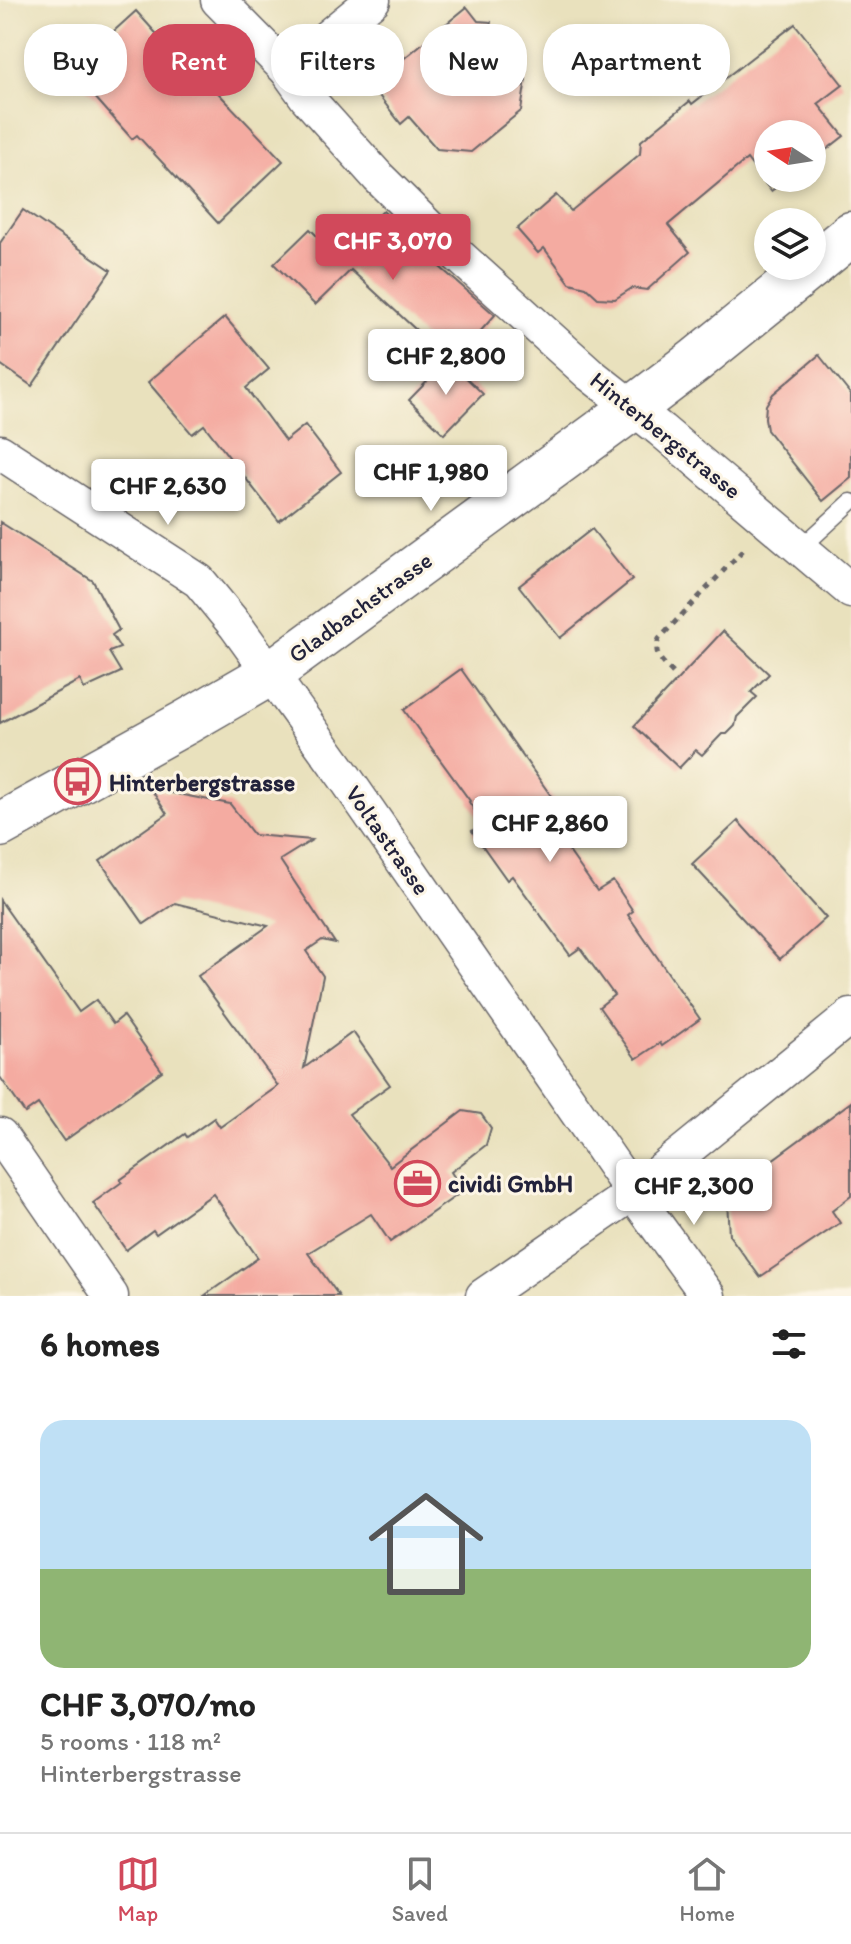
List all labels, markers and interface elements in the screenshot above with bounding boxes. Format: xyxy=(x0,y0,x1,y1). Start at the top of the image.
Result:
chip: Buy xyxy=(24,24,127,96)
chip: Rent xyxy=(143,24,255,96)
chip: Filters xyxy=(271,24,404,96)
chip: New xyxy=(420,24,527,96)
chip: Apartment xyxy=(543,24,730,96)
north arrow xyxy=(754,120,826,192)
map controls xyxy=(754,120,826,280)
button: layers xyxy=(754,208,826,280)
pin: CHF 3,070 xyxy=(301,214,485,282)
text: CHF 3,070 xyxy=(333,224,453,256)
pin: CHF 2,800 xyxy=(354,329,538,397)
text: CHF 2,800 xyxy=(386,339,506,371)
street label: Hinterbergstrasse xyxy=(585,365,747,505)
pin: CHF 1,980 xyxy=(339,445,523,513)
text: CHF 1,980 xyxy=(373,455,489,487)
pin: CHF 2,630 xyxy=(76,459,260,527)
text: CHF 2,630 xyxy=(109,469,227,501)
street label: Gladbachstrasse xyxy=(282,545,438,669)
bus stop icon: Hinterbergstrasse xyxy=(54,758,102,806)
place label: Hinterbergstrasse xyxy=(109,768,295,798)
street label: Voltastrasse xyxy=(340,780,436,900)
pin: CHF 2,860 xyxy=(458,796,642,864)
text: CHF 2,860 xyxy=(491,806,609,838)
office icon: cividi GmbH xyxy=(393,1159,441,1207)
pin: CHF 2,300 xyxy=(602,1159,786,1227)
place label: cividi GmbH xyxy=(448,1169,573,1198)
text: CHF 2,300 xyxy=(634,1169,754,1201)
icon: filters xyxy=(767,1322,811,1366)
text: 6 homes xyxy=(40,1324,160,1365)
icon: home xyxy=(354,1472,498,1616)
text: CHF 3,070/mo xyxy=(40,1684,256,1725)
text: 5 rooms · 118 m² xyxy=(40,1725,221,1757)
text: Hinterbergstrasse xyxy=(40,1757,242,1789)
tab: Map xyxy=(116,1852,160,1927)
tab: Saved xyxy=(392,1852,448,1927)
tab: Home xyxy=(680,1852,735,1927)

